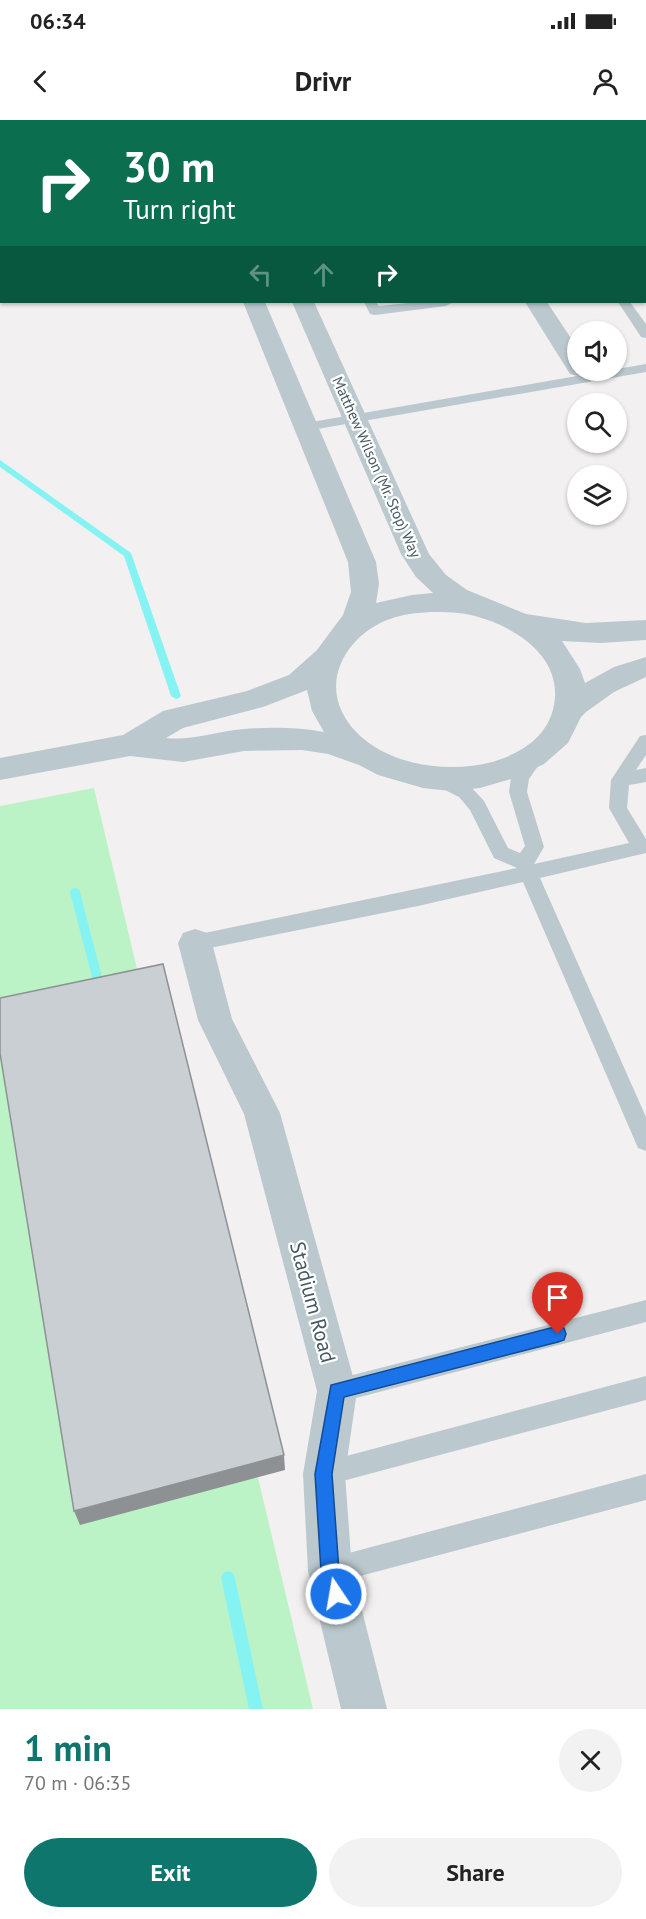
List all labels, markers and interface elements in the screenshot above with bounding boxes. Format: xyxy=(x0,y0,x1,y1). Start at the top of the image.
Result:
text: 06:34 xyxy=(30,7,86,35)
text: Drivr xyxy=(295,64,351,98)
icon: back xyxy=(24,65,57,98)
icon: person xyxy=(589,65,622,98)
text: 30 m xyxy=(123,139,215,194)
icon: right xyxy=(24,144,102,222)
text: Turn right xyxy=(123,192,236,226)
icon: left xyxy=(244,258,277,291)
icon: ahead xyxy=(307,258,340,291)
icon: right xyxy=(370,258,403,291)
map controls xyxy=(567,321,627,525)
button: sound xyxy=(567,321,627,381)
street label: Matthew Wilson (Mr. Stop) Way xyxy=(328,373,426,561)
button: search xyxy=(567,393,627,453)
button: layers xyxy=(567,465,627,525)
street label: Stadium Road xyxy=(284,1239,342,1365)
pin xyxy=(532,1272,583,1334)
icon: arrive xyxy=(541,1281,574,1314)
position arrow xyxy=(304,1562,368,1626)
text: 1 min xyxy=(24,1724,112,1771)
button: close xyxy=(559,1729,622,1792)
text: 70 m · 06:35 xyxy=(24,1770,131,1796)
button: Exit xyxy=(24,1838,317,1907)
button: Share xyxy=(329,1838,622,1907)

